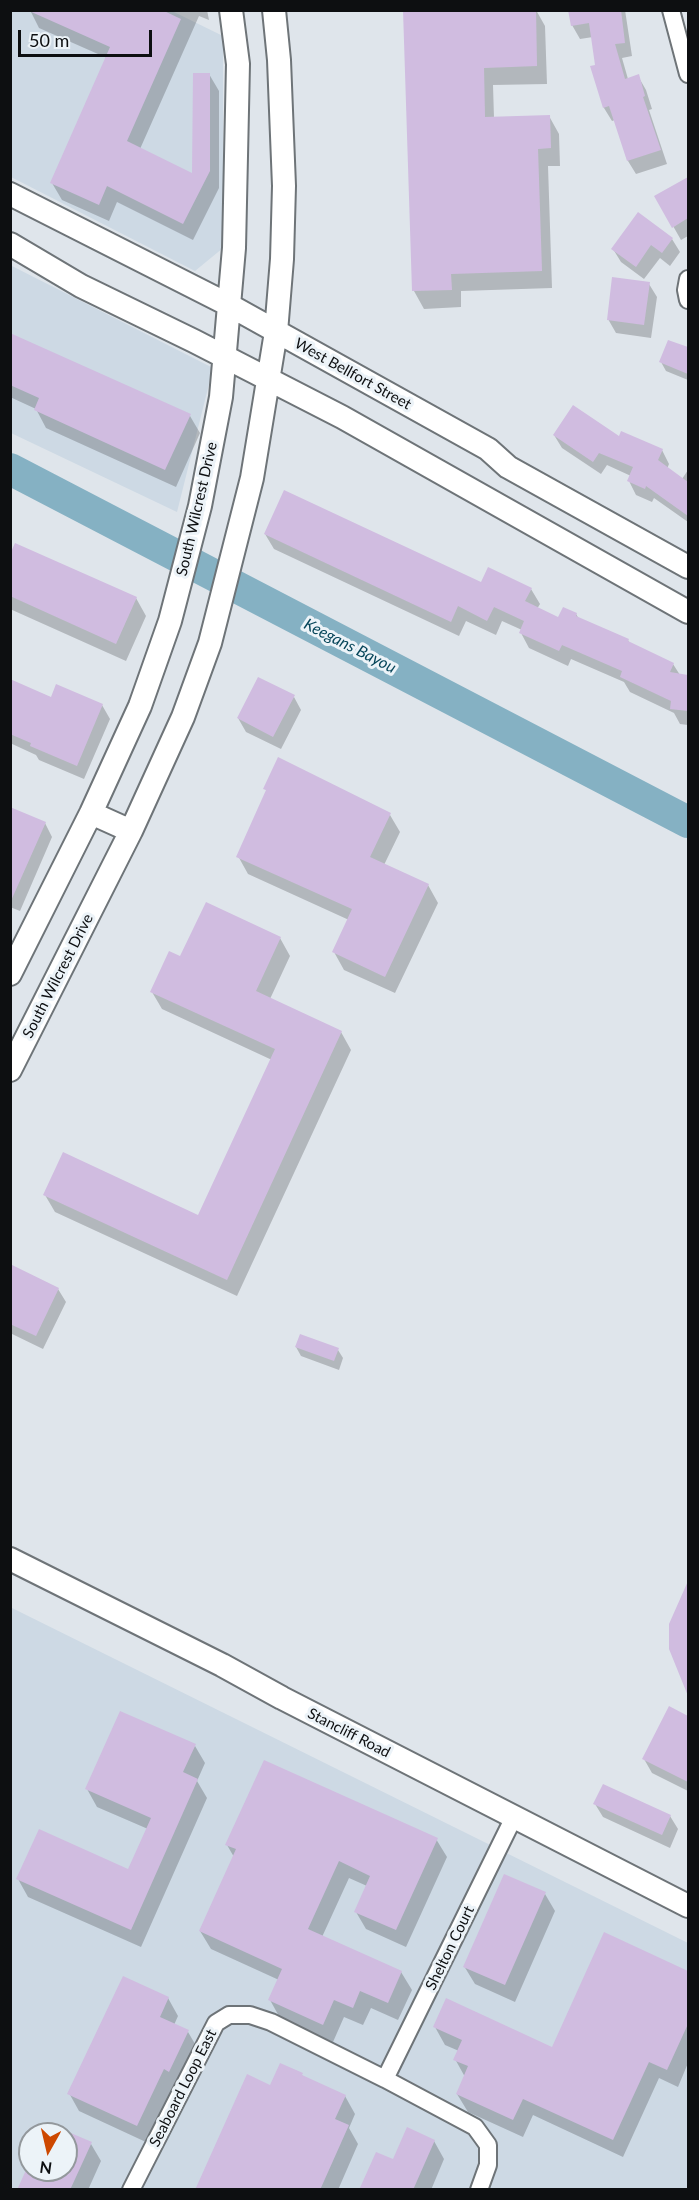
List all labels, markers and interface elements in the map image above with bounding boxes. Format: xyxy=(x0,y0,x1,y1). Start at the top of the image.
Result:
scale bar xyxy=(21,18,154,56)
text: 50 m xyxy=(29,29,69,51)
street label: West Bellfort Street xyxy=(292,334,414,414)
street label: South Wilcrest Drive xyxy=(173,440,221,578)
water label: Keegans Bayou xyxy=(301,615,399,677)
street label: South Wilcrest Drive xyxy=(19,911,97,1041)
street label: Stancliff Road xyxy=(305,1704,393,1762)
street label: Shelton Court xyxy=(422,1903,478,1993)
street label: Seaboard Loop East xyxy=(146,2026,220,2150)
north arrow xyxy=(18,2122,78,2182)
text: N xyxy=(38,2158,53,2179)

